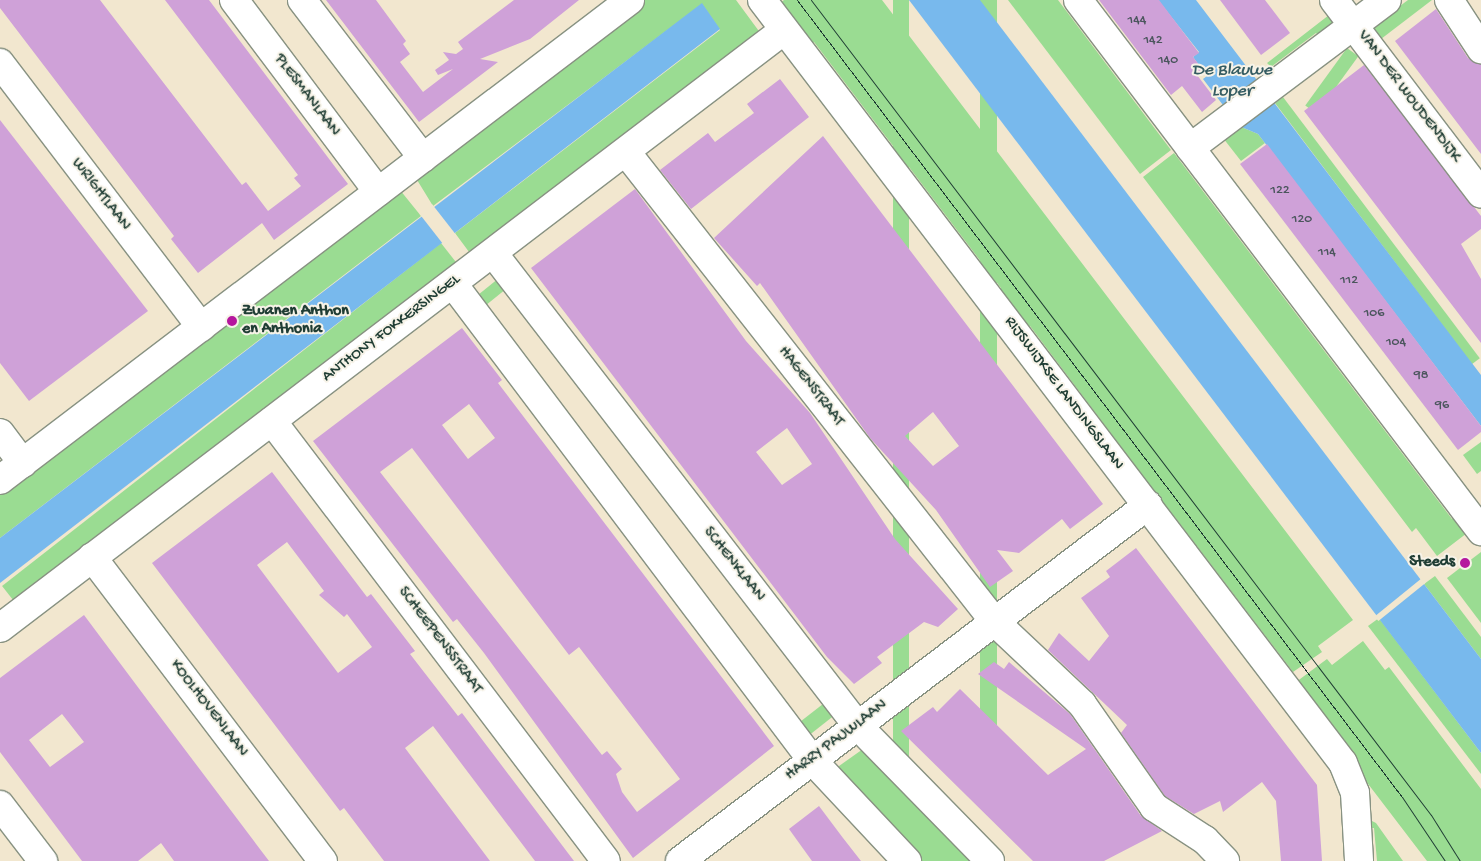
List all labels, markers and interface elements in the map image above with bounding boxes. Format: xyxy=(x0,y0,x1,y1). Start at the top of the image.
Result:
house number: 144 xyxy=(1128,13,1146,29)
street label: VAN DER WOUDENDIJK xyxy=(1352,27,1464,167)
house number: 142 xyxy=(1143,33,1163,49)
street label: PLESMANLAAN xyxy=(269,51,343,141)
house number: 140 xyxy=(1158,53,1178,69)
water label: De Blauwe Loper xyxy=(1192,61,1272,104)
street label: WRIGHTLAAN xyxy=(66,155,134,235)
house number: 122 xyxy=(1270,183,1290,199)
house number: 120 xyxy=(1292,212,1312,228)
house number: 114 xyxy=(1318,245,1336,261)
street label: ANTHONY FOKKERSINGEL xyxy=(319,271,465,387)
house number: 112 xyxy=(1340,273,1358,289)
place label: Zwanen Anthon en Anthonia xyxy=(242,302,349,340)
house number: 106 xyxy=(1364,306,1384,322)
street label: RIJSWIJKSE LANDINGSLAAN xyxy=(999,313,1127,475)
marker: Zwanen Anthon en Anthonia xyxy=(226,315,238,327)
house number: 104 xyxy=(1386,335,1406,351)
street label: HAGENSTRAAT xyxy=(773,343,847,431)
house number: 98 xyxy=(1414,368,1428,384)
house number: 96 xyxy=(1435,398,1449,414)
street label: SCHENKLAAN xyxy=(698,524,768,606)
place label: Steeds xyxy=(1409,553,1455,573)
marker: Steeds xyxy=(1459,557,1471,569)
street label: SCHEEPENSSTRAAT xyxy=(393,584,485,698)
street label: KOOLHOVENLAAN xyxy=(165,656,251,762)
street label: HARRY PAUWLAAN xyxy=(782,696,892,786)

